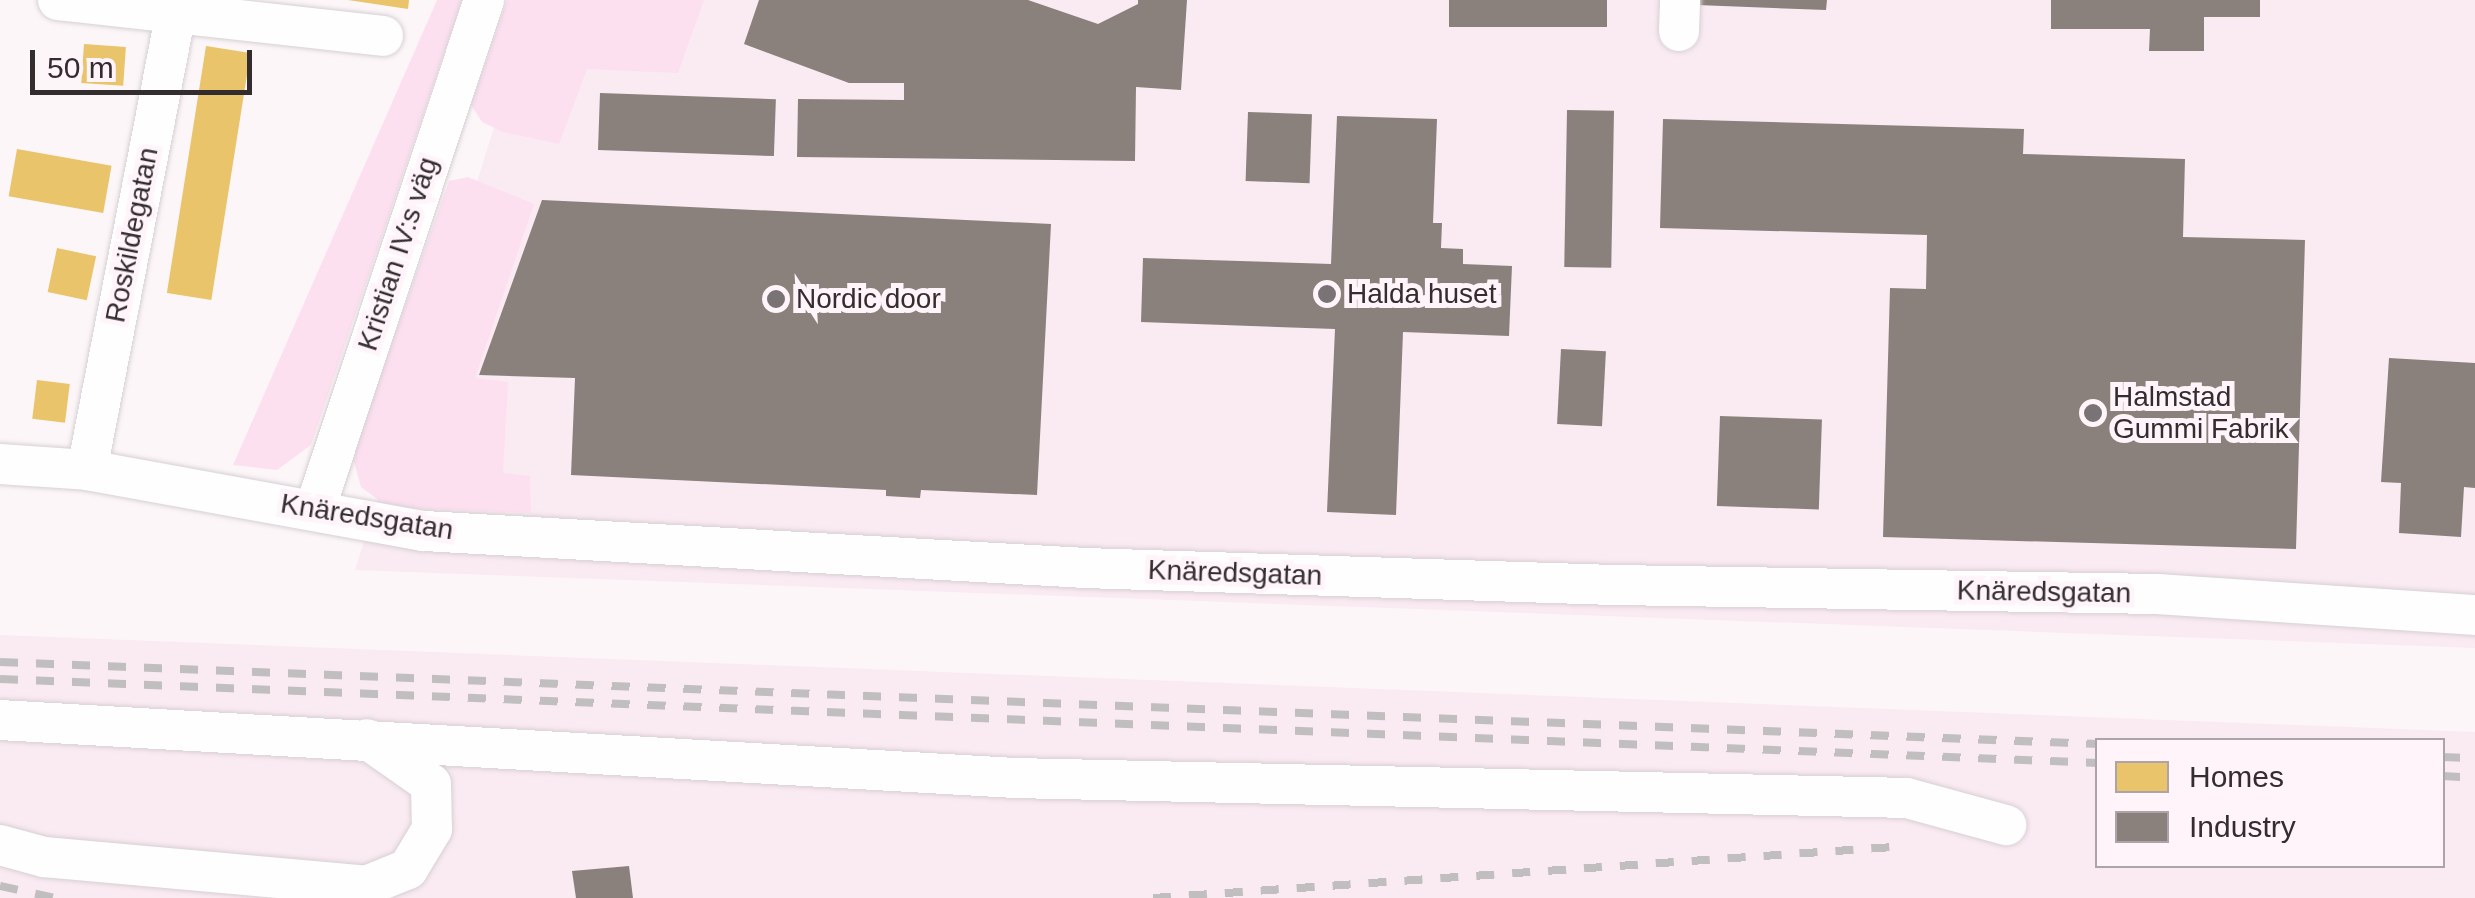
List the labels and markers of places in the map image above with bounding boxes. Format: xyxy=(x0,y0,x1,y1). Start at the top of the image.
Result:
place label: Halda huset xyxy=(1347,277,1496,311)
place label: Nordic door xyxy=(796,282,941,316)
marker: Halda huset xyxy=(1316,283,1338,305)
marker: Nordic door xyxy=(765,288,787,310)
place label: Halmstad Gummi Fabrik xyxy=(2113,380,2289,446)
marker: Halmstad Gummi Fabrik xyxy=(2082,402,2104,424)

